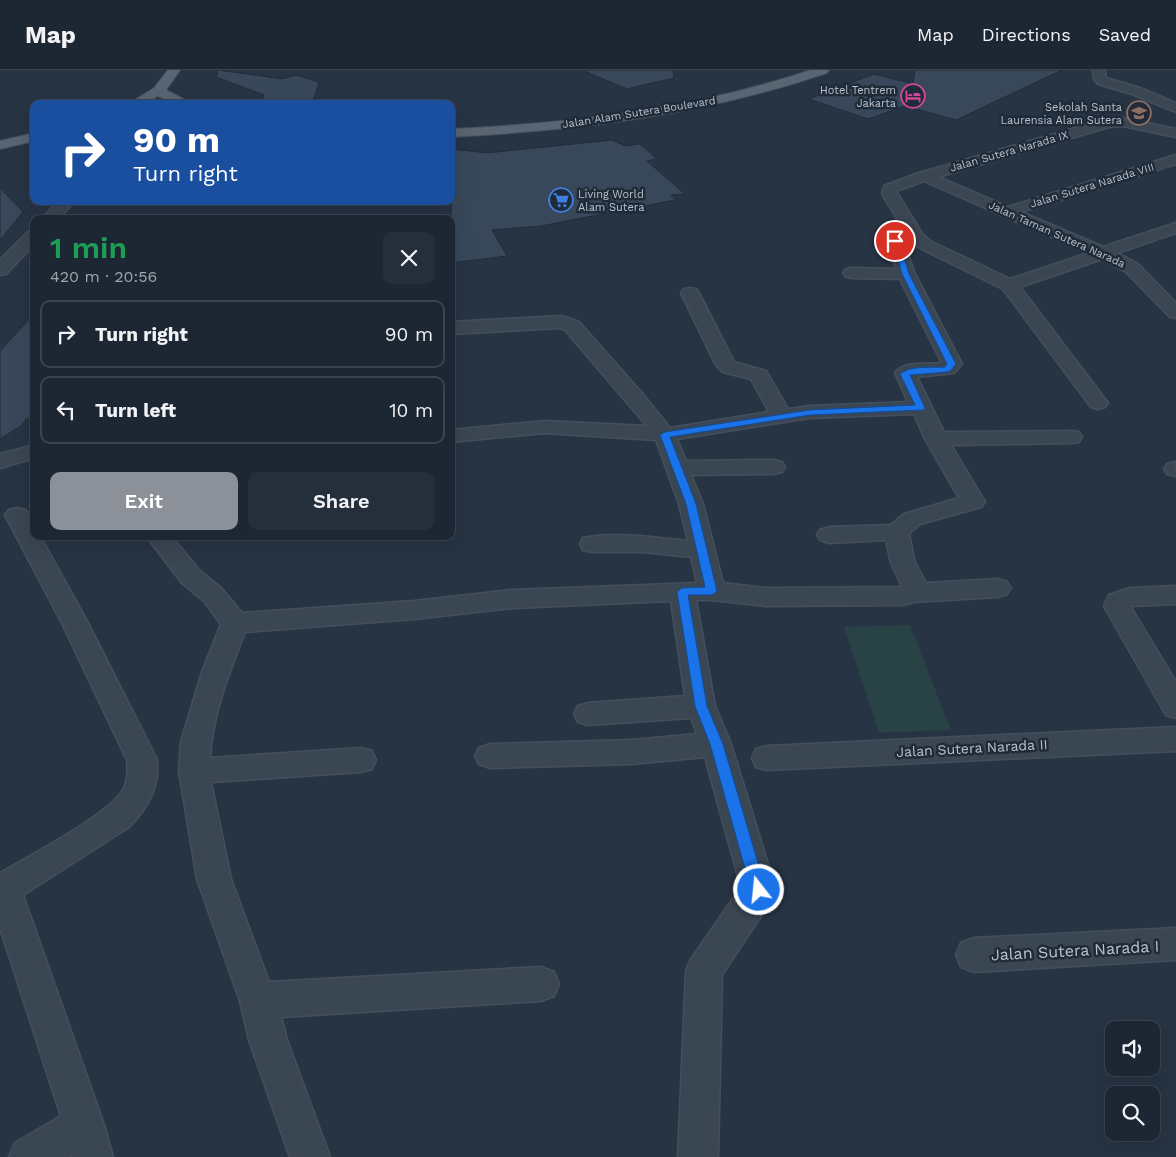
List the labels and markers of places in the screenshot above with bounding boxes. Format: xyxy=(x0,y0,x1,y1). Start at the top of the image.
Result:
hotel icon: Hotel Tentrem Jakarta xyxy=(900,83,926,109)
place label: Hotel Tentrem Jakarta xyxy=(820,84,896,110)
school or university icon: Sekolah Santa Laurensia Alam Sutera xyxy=(1126,100,1152,126)
place label: Sekolah Santa Laurensia Alam Sutera xyxy=(1001,101,1122,127)
supermarket icon: Living World Alam Sutera xyxy=(548,187,574,213)
place label: Living World Alam Sutera xyxy=(578,188,644,214)
pin xyxy=(874,220,916,262)

